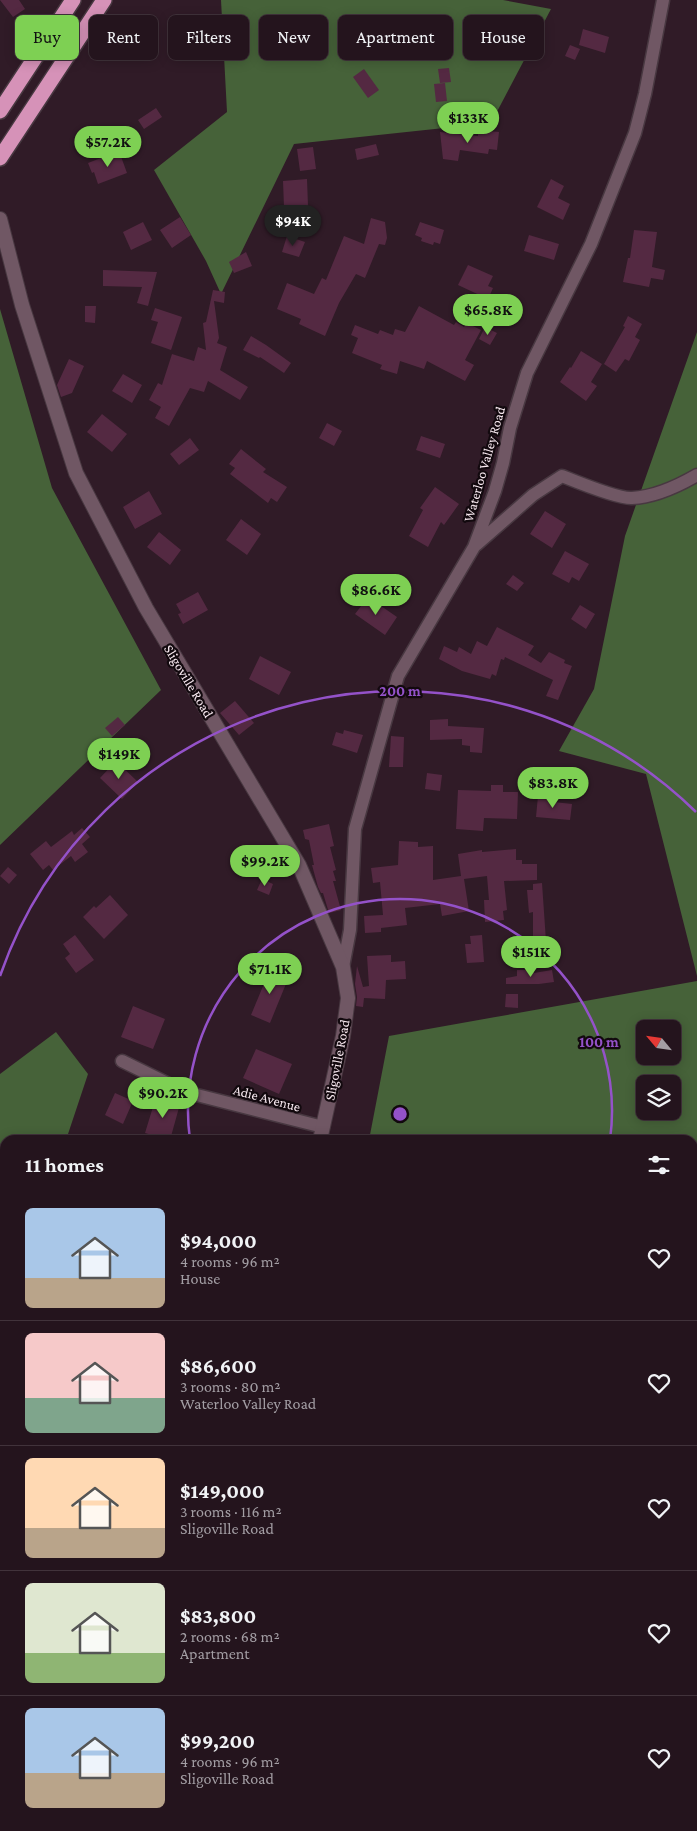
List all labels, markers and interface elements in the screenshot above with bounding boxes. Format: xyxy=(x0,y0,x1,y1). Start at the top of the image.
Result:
chip: Buy xyxy=(15,15,79,60)
chip: Rent xyxy=(89,15,158,60)
chip: Filters xyxy=(168,15,249,60)
chip: New xyxy=(259,15,328,60)
chip: Apartment xyxy=(338,15,453,60)
chip: House xyxy=(463,15,544,60)
pin: $133K xyxy=(433,102,503,144)
text: $133K xyxy=(448,109,488,126)
pin: $57.2K xyxy=(67,126,149,168)
text: $57.2K xyxy=(85,133,131,150)
pin: $94K xyxy=(263,204,323,247)
text: $94K xyxy=(275,212,311,229)
pin: $65.8K xyxy=(447,294,529,336)
text: $65.8K xyxy=(464,301,512,318)
street label: Waterloo Valley Road xyxy=(460,404,508,524)
pin: $86.6K xyxy=(335,574,417,616)
text: $86.6K xyxy=(351,581,401,598)
street label: Sligoville Road xyxy=(161,642,217,721)
text: 200 m xyxy=(379,683,421,699)
pin: $149K xyxy=(84,738,154,780)
text: $149K xyxy=(98,745,140,762)
pin: $83.8K xyxy=(512,766,594,809)
text: $83.8K xyxy=(529,774,577,791)
pin: $99.2K xyxy=(224,844,306,887)
text: $99.2K xyxy=(241,852,289,869)
pin: $151K xyxy=(496,936,566,978)
text: $151K xyxy=(512,943,550,960)
pin: $71.1K xyxy=(229,952,311,995)
text: $71.1K xyxy=(249,960,291,977)
street label: Sligoville Road xyxy=(321,1018,353,1102)
north arrow xyxy=(636,1020,681,1065)
map controls xyxy=(636,1020,681,1120)
text: 100 m xyxy=(579,1034,619,1050)
button: layers xyxy=(636,1075,681,1120)
pin: $90.2K xyxy=(122,1076,204,1119)
street label: Adie Avenue xyxy=(232,1081,302,1115)
text: $90.2K xyxy=(139,1084,187,1101)
centre of rings xyxy=(391,1105,409,1123)
icon: filters xyxy=(645,1151,673,1179)
text: 11 homes xyxy=(25,1153,104,1177)
icon: home xyxy=(65,1228,125,1288)
text: $94,000 xyxy=(180,1229,257,1253)
icon: heart xyxy=(645,1244,673,1272)
text: 4 rooms · 96 m² xyxy=(180,1253,280,1270)
text: House xyxy=(180,1270,220,1287)
icon: home xyxy=(65,1353,125,1413)
text: $86,600 xyxy=(180,1354,257,1378)
icon: heart xyxy=(645,1369,673,1397)
text: 3 rooms · 80 m² xyxy=(180,1378,281,1395)
text: Waterloo Valley Road xyxy=(180,1395,316,1412)
icon: home xyxy=(65,1478,125,1538)
text: $149,000 xyxy=(180,1479,265,1503)
icon: heart xyxy=(645,1494,673,1522)
text: 3 rooms · 116 m² xyxy=(180,1503,282,1520)
text: Sligoville Road xyxy=(180,1520,274,1537)
icon: home xyxy=(65,1603,125,1663)
text: $83,800 xyxy=(180,1604,256,1628)
icon: heart xyxy=(645,1619,673,1647)
text: 2 rooms · 68 m² xyxy=(180,1628,280,1645)
text: Apartment xyxy=(180,1645,250,1662)
icon: home xyxy=(65,1728,125,1788)
text: $99,200 xyxy=(180,1729,255,1753)
icon: heart xyxy=(645,1744,673,1772)
text: 4 rooms · 96 m² xyxy=(180,1753,280,1770)
text: Sligoville Road xyxy=(180,1770,274,1787)

